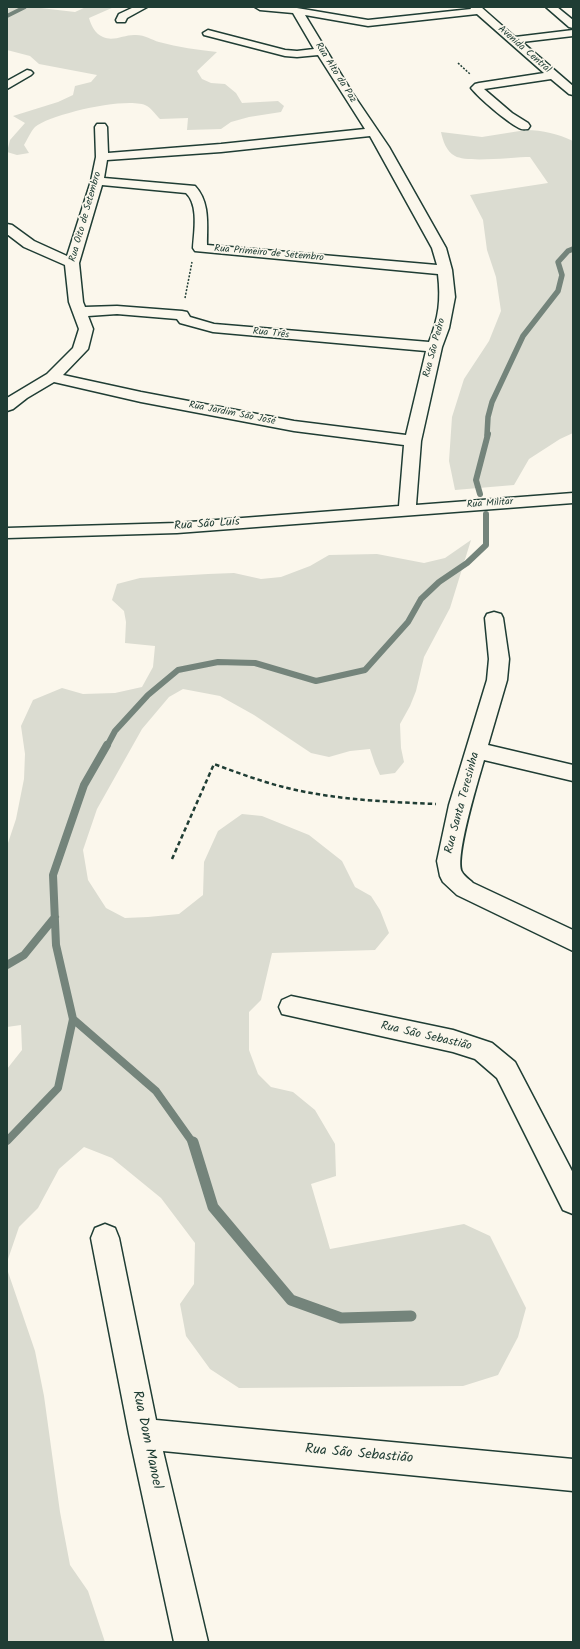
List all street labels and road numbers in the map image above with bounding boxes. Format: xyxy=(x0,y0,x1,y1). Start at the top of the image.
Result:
street label: Avenida Central xyxy=(495,24,553,76)
street label: Rua Alto da Paz xyxy=(312,41,358,105)
street label: Rua Oito de Setembro xyxy=(67,171,105,263)
street label: Rua Primeiro de Setembro xyxy=(214,243,324,265)
street label: Rua São Pedro xyxy=(421,317,449,379)
street label: Rua Três xyxy=(252,326,290,342)
street label: Rua Jardim São José xyxy=(188,400,276,428)
street label: Rua Militar xyxy=(466,496,514,512)
street label: Rua São Luís xyxy=(174,516,240,534)
street label: Rua Santa Teresinha xyxy=(443,751,483,855)
street label: Rua São Sebastião xyxy=(379,1020,473,1054)
street label: Rua Dom Manoel xyxy=(127,1389,165,1491)
street label: Rua São Sebastião xyxy=(304,1442,414,1468)

